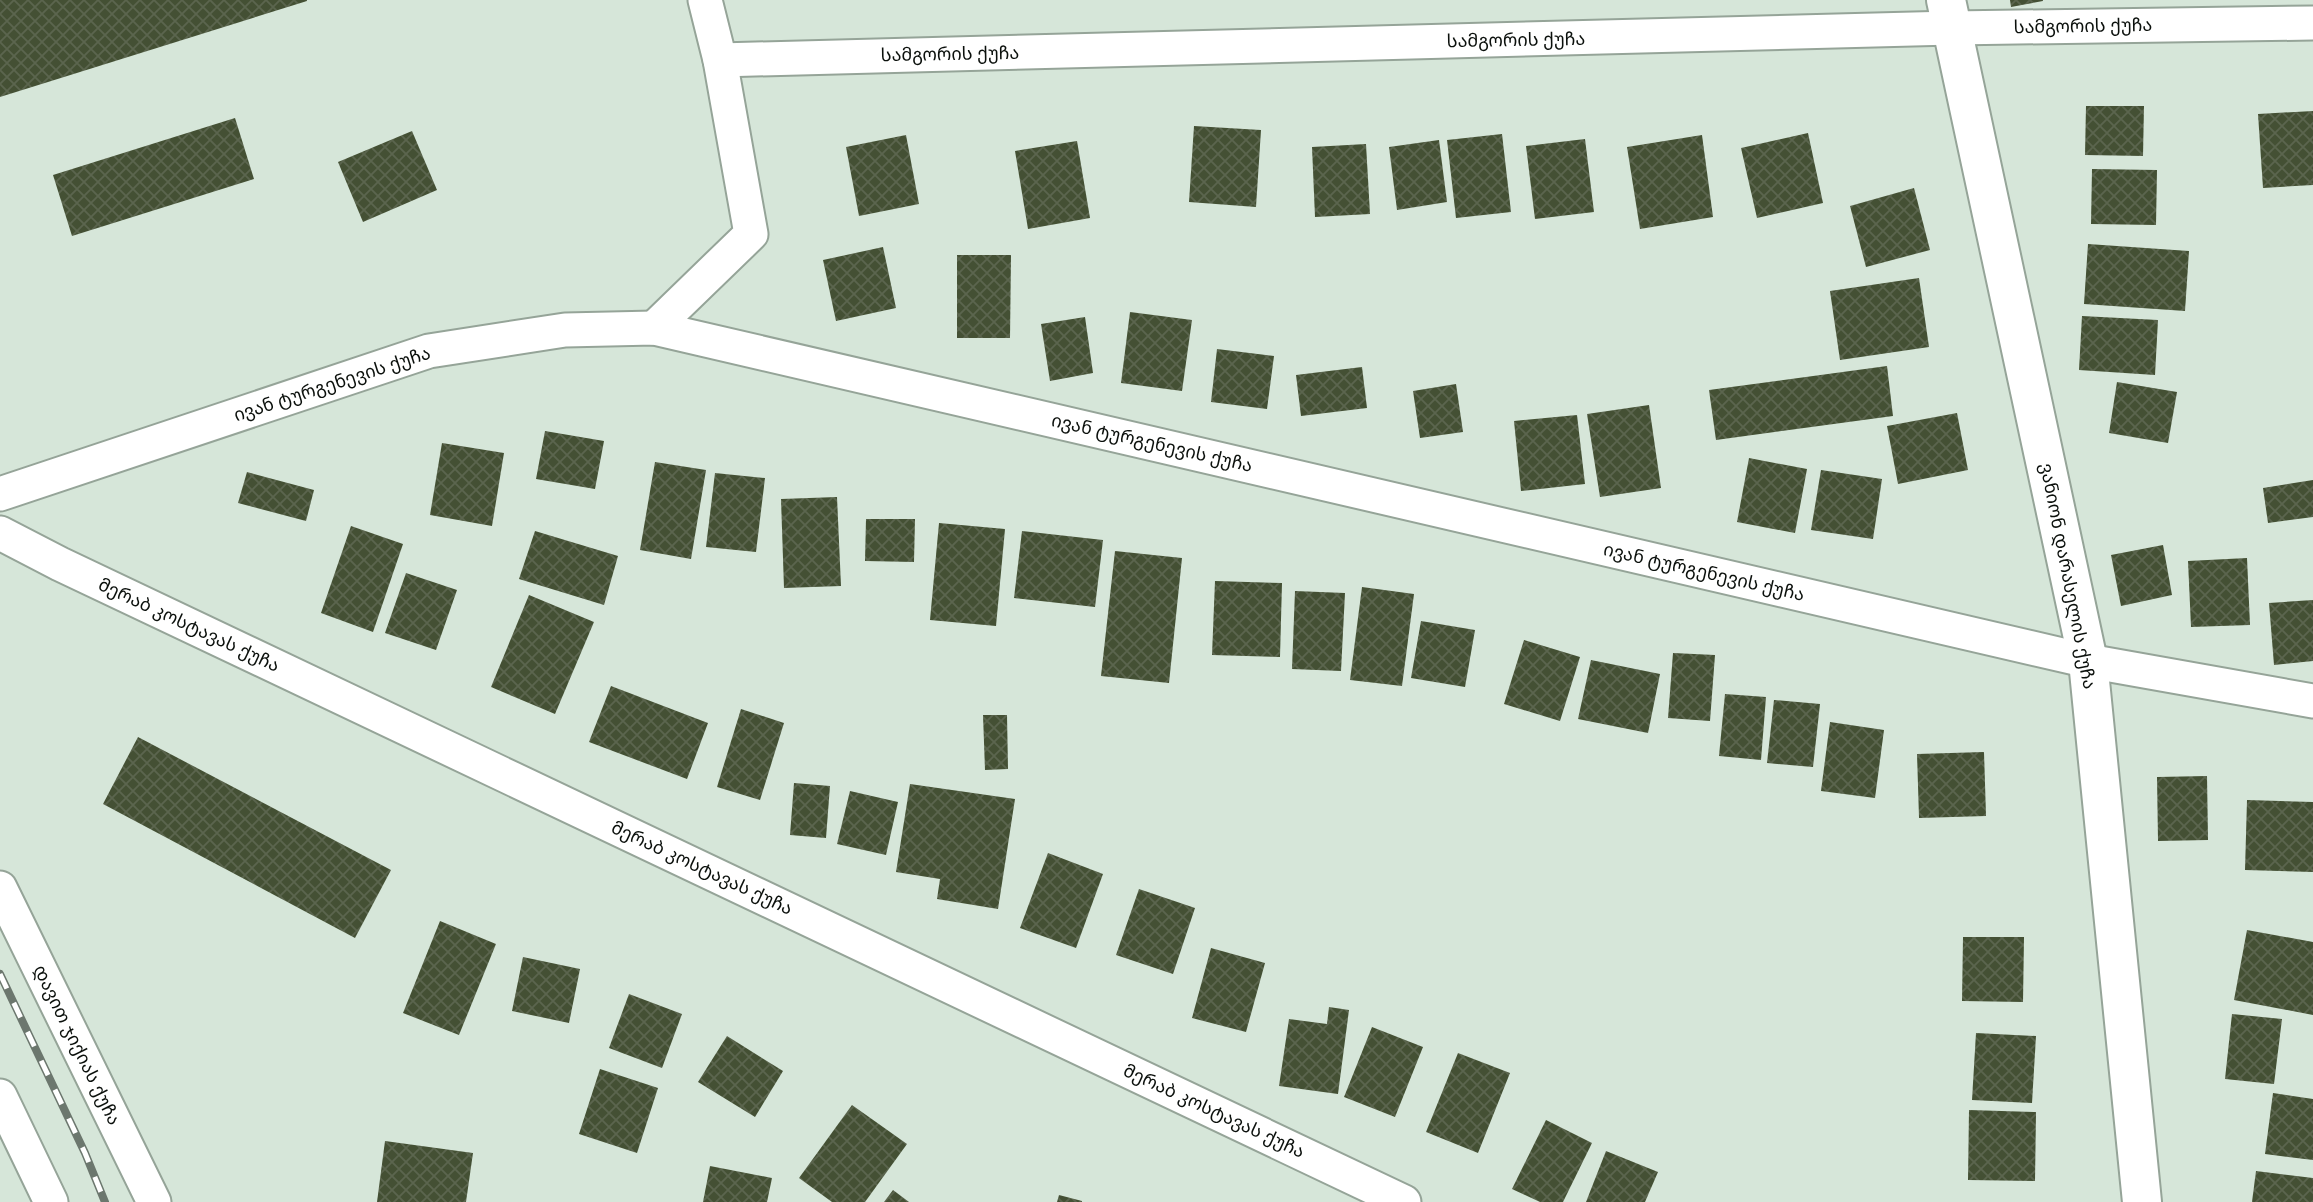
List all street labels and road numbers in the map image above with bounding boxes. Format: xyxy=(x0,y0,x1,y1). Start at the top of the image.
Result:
street label: სამგორის ქუჩა xyxy=(2014,12,2152,38)
street label: სამგორის ქუჩა xyxy=(1447,26,1585,52)
street label: სამგორის ქუჩა xyxy=(881,40,1019,66)
street label: ივან ტურგენევის ქუჩა xyxy=(230,340,433,426)
street label: ივან ტურგენევის ქუჩა xyxy=(1049,407,1255,477)
street label: ვანიონ დარასელის ქუჩა xyxy=(2035,461,2103,691)
street label: ივან ტურგენევის ქუჩა xyxy=(1601,536,1807,606)
street label: მერაბ კოსტავას ქუჩა xyxy=(95,571,284,677)
street label: მერაბ კოსტავას ქუჩა xyxy=(608,814,797,920)
street label: დავით ჯიქიას ქუჩა xyxy=(29,961,127,1129)
street label: მერაბ კოსტავას ქუჩა xyxy=(1120,1057,1309,1163)

